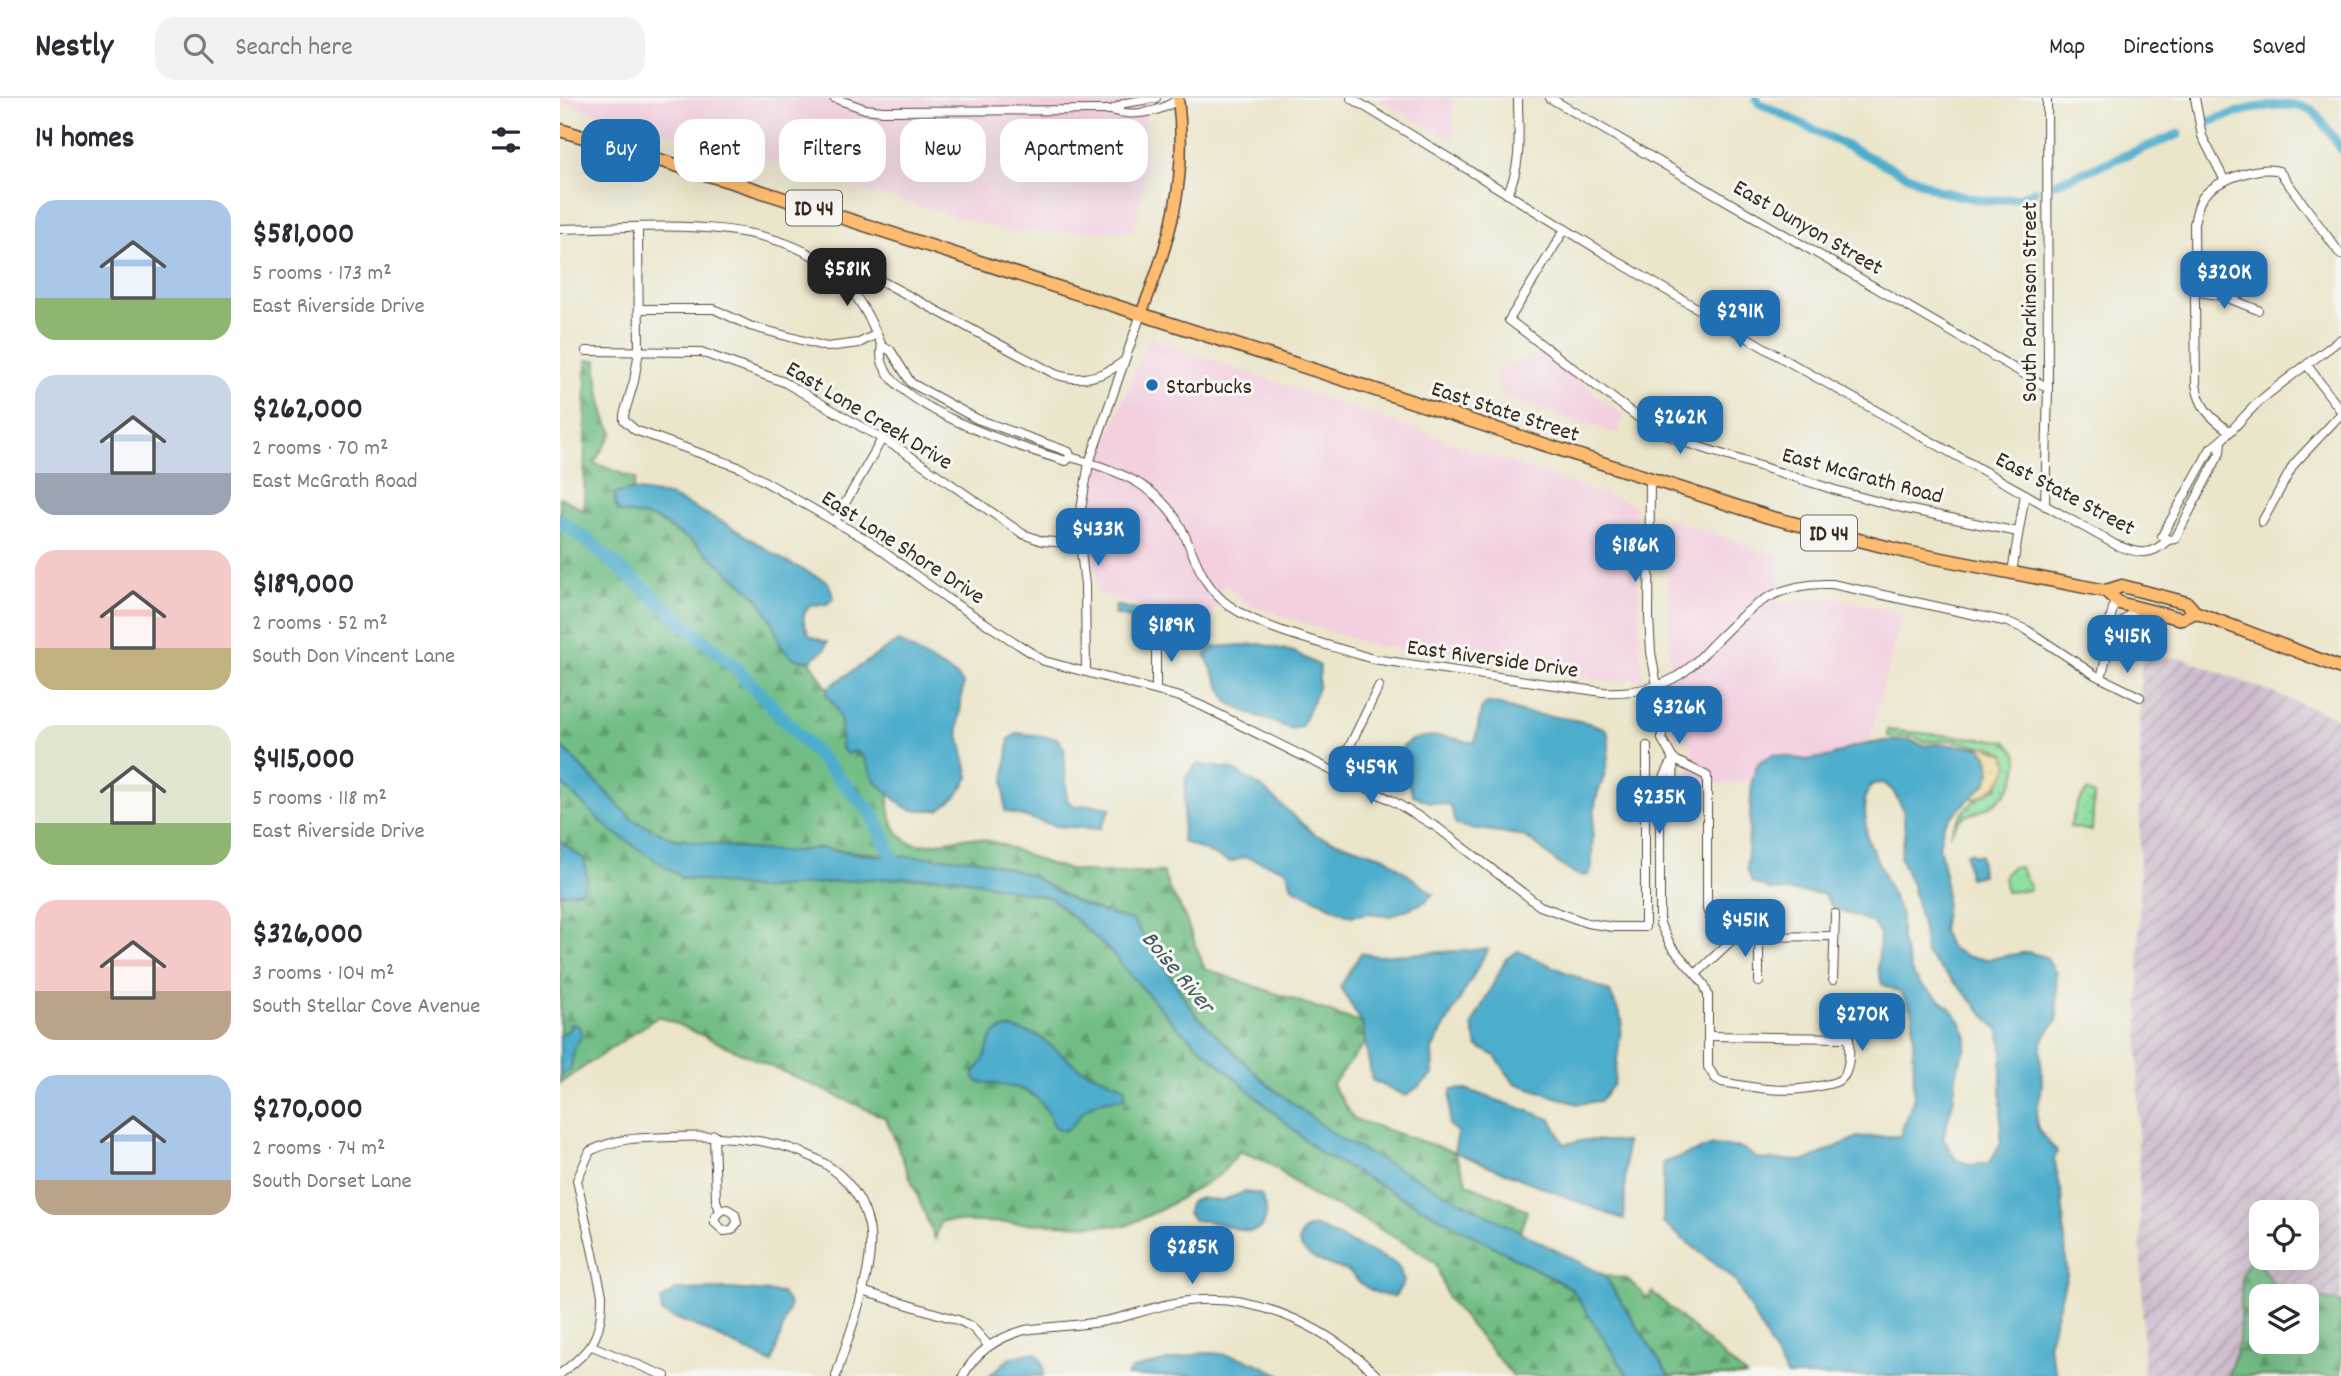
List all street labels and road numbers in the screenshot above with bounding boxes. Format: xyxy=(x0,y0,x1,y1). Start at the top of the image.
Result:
street label: East Dunyon Street xyxy=(1726,173,1888,285)
road number: ID 44 xyxy=(786,190,842,226)
street label: South Parkinson Street xyxy=(2015,202,2048,402)
street label: East Lone Creek Drive xyxy=(778,354,958,480)
street label: East State Street xyxy=(1427,374,1583,453)
street label: East McGrath Road xyxy=(1778,440,1946,515)
street label: East State Street xyxy=(1989,444,2140,546)
street label: East Lone Shore Drive xyxy=(814,483,991,614)
road number: ID 44 xyxy=(1801,516,1857,550)
street label: East Riverside Drive xyxy=(1405,632,1580,689)

